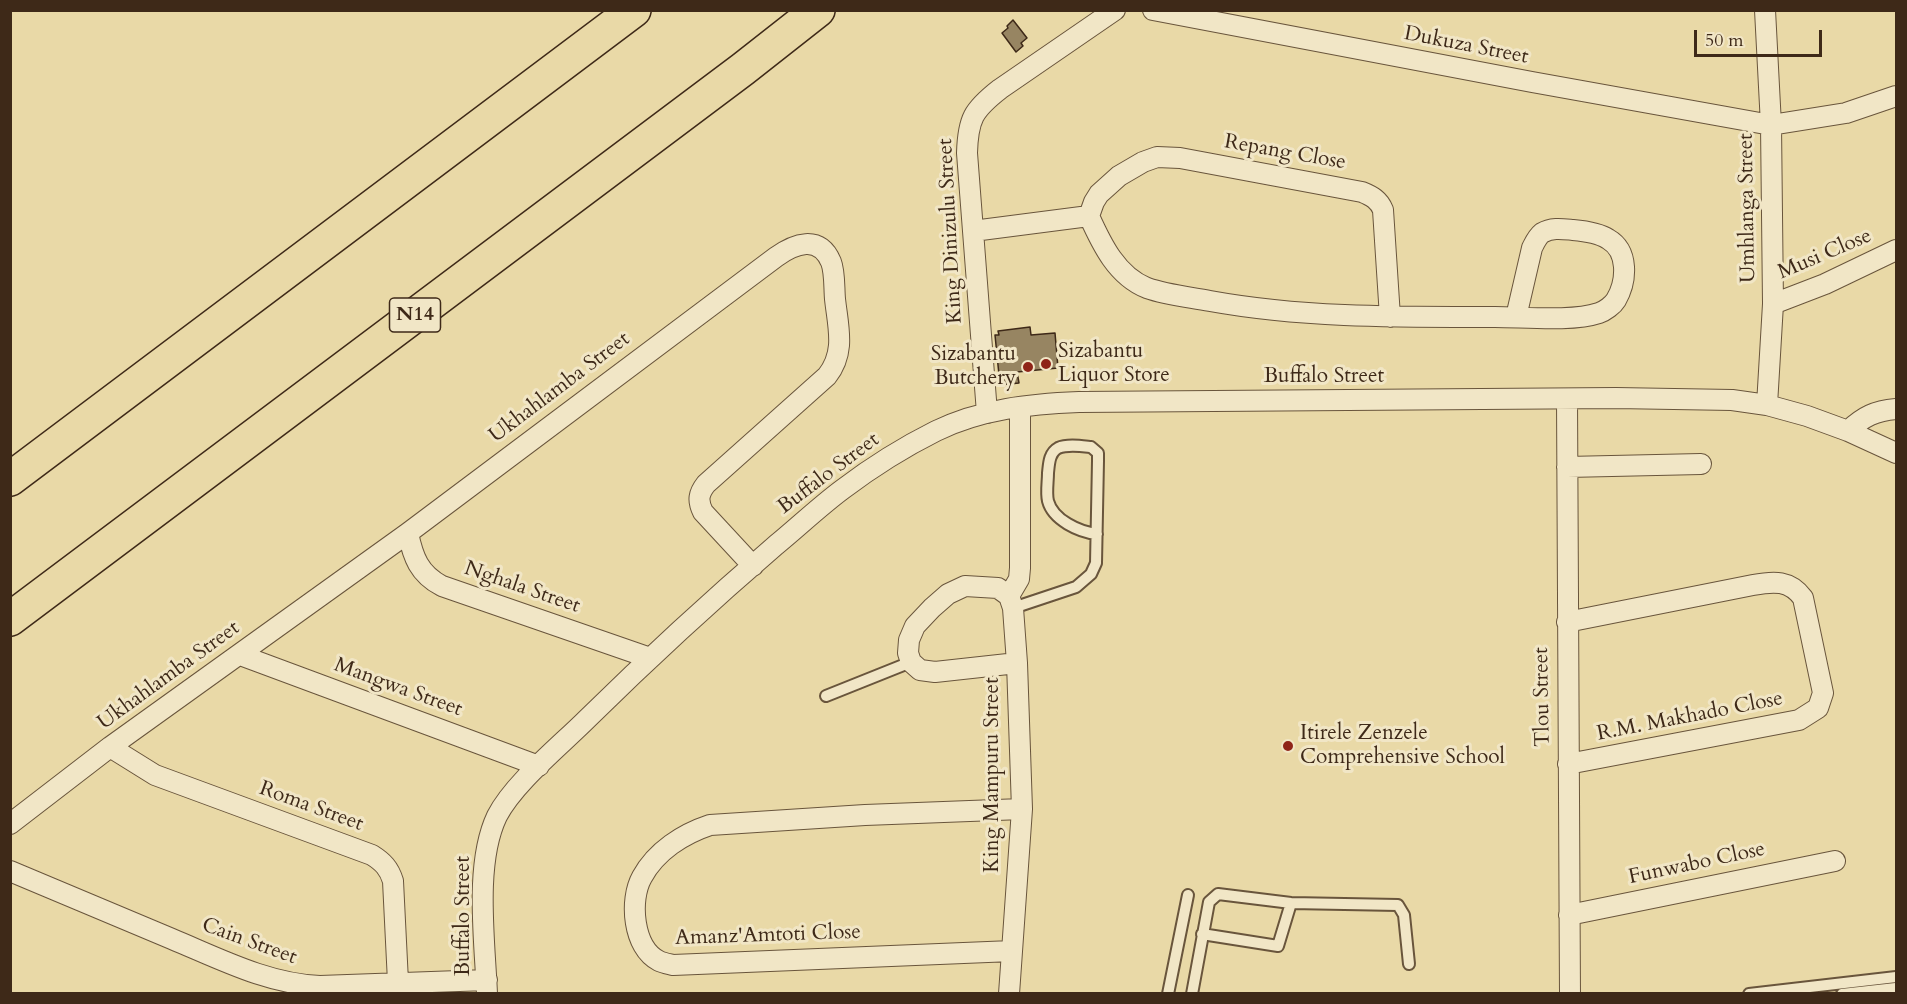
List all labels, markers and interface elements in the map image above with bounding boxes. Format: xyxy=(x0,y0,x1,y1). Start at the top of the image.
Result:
scale bar xyxy=(1697,18,1824,56)
street label: Dukuza Street xyxy=(1402,22,1530,70)
text: 50 m xyxy=(1705,28,1744,53)
street label: Repang Close xyxy=(1222,130,1348,176)
street label: Umhlanga Street xyxy=(1734,133,1762,283)
street label: King Dinizulu Street xyxy=(934,138,968,324)
street label: Musi Close xyxy=(1774,224,1876,286)
road number: N14 xyxy=(390,298,440,332)
street label: Ukhahlamba Street xyxy=(485,327,635,449)
place label: Sizabantu Liquor Store xyxy=(1058,339,1170,389)
place label: Sizabantu Butchery xyxy=(931,342,1016,392)
marker: Sizabantu Liquor Store xyxy=(1039,357,1053,371)
marker: Sizabantu Butchery xyxy=(1021,360,1035,374)
street label: Buffalo Street xyxy=(1264,364,1384,390)
street label: Buffalo Street xyxy=(773,428,885,520)
street label: Nghala Street xyxy=(461,556,583,620)
street label: Ukhahlamba Street xyxy=(93,616,245,736)
street label: Tlou Street xyxy=(1530,647,1556,747)
street label: Mangwa Street xyxy=(330,653,466,723)
street label: King Mampuru Street xyxy=(980,677,1006,873)
street label: R.M. Makhado Close xyxy=(1595,687,1785,747)
place label: Itirele Zenzele Comprehensive School xyxy=(1300,721,1505,771)
marker: Itirele Zenzele Comprehensive School xyxy=(1281,739,1295,753)
street label: Roma Street xyxy=(256,777,366,837)
street label: Funwabo Close xyxy=(1626,837,1768,891)
street label: Buffalo Street xyxy=(451,856,477,976)
street label: Cain Street xyxy=(198,913,300,971)
street label: Amanz'Amtoti Close xyxy=(675,920,861,952)

